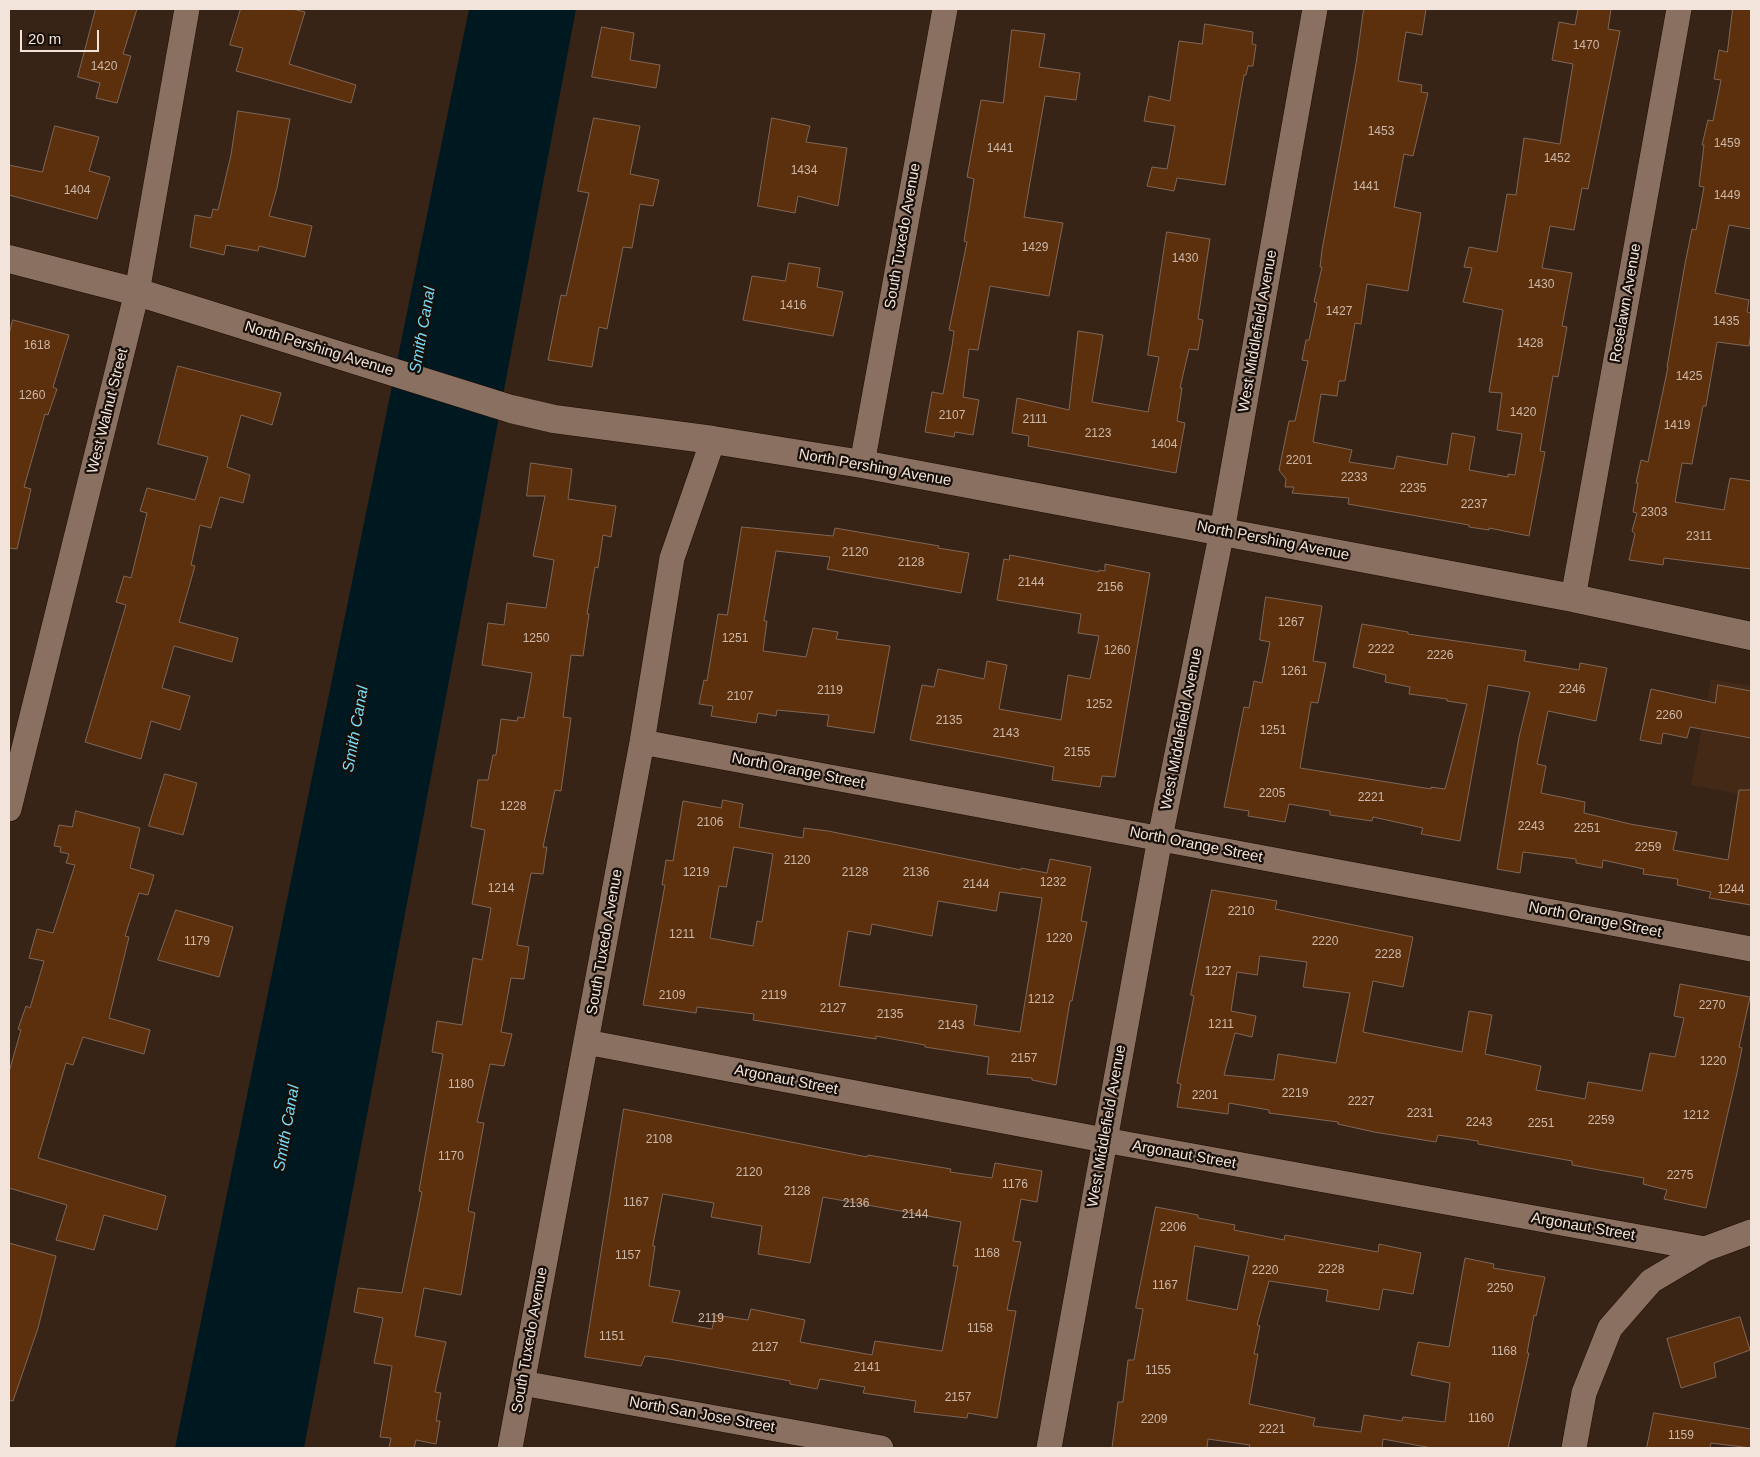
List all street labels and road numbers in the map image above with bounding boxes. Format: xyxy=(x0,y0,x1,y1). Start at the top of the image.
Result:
street label: South Tuxedo Avenue xyxy=(881,162,925,310)
street label: Roselawn Avenue xyxy=(1607,242,1645,364)
street label: West Middlefield Avenue xyxy=(1235,248,1281,414)
street label: North Pershing Avenue xyxy=(242,318,396,380)
street label: West Walnut Street xyxy=(84,347,132,475)
street label: North Pershing Avenue xyxy=(797,446,953,490)
street label: North Pershing Avenue xyxy=(1195,517,1351,565)
street label: West Middlefield Avenue xyxy=(1157,647,1207,811)
street label: North Orange Street xyxy=(730,749,866,793)
street label: North Orange Street xyxy=(1128,823,1264,867)
street label: South Tuxedo Avenue xyxy=(583,868,627,1016)
street label: North Orange Street xyxy=(1527,898,1663,942)
street label: West Middlefield Avenue xyxy=(1084,1043,1130,1209)
street label: Argonaut Street xyxy=(733,1061,839,1099)
street label: Argonaut Street xyxy=(1131,1137,1237,1173)
street label: Argonaut Street xyxy=(1530,1209,1636,1245)
street label: South Tuxedo Avenue xyxy=(508,1266,552,1414)
street label: North San Jose Street xyxy=(628,1393,776,1437)

